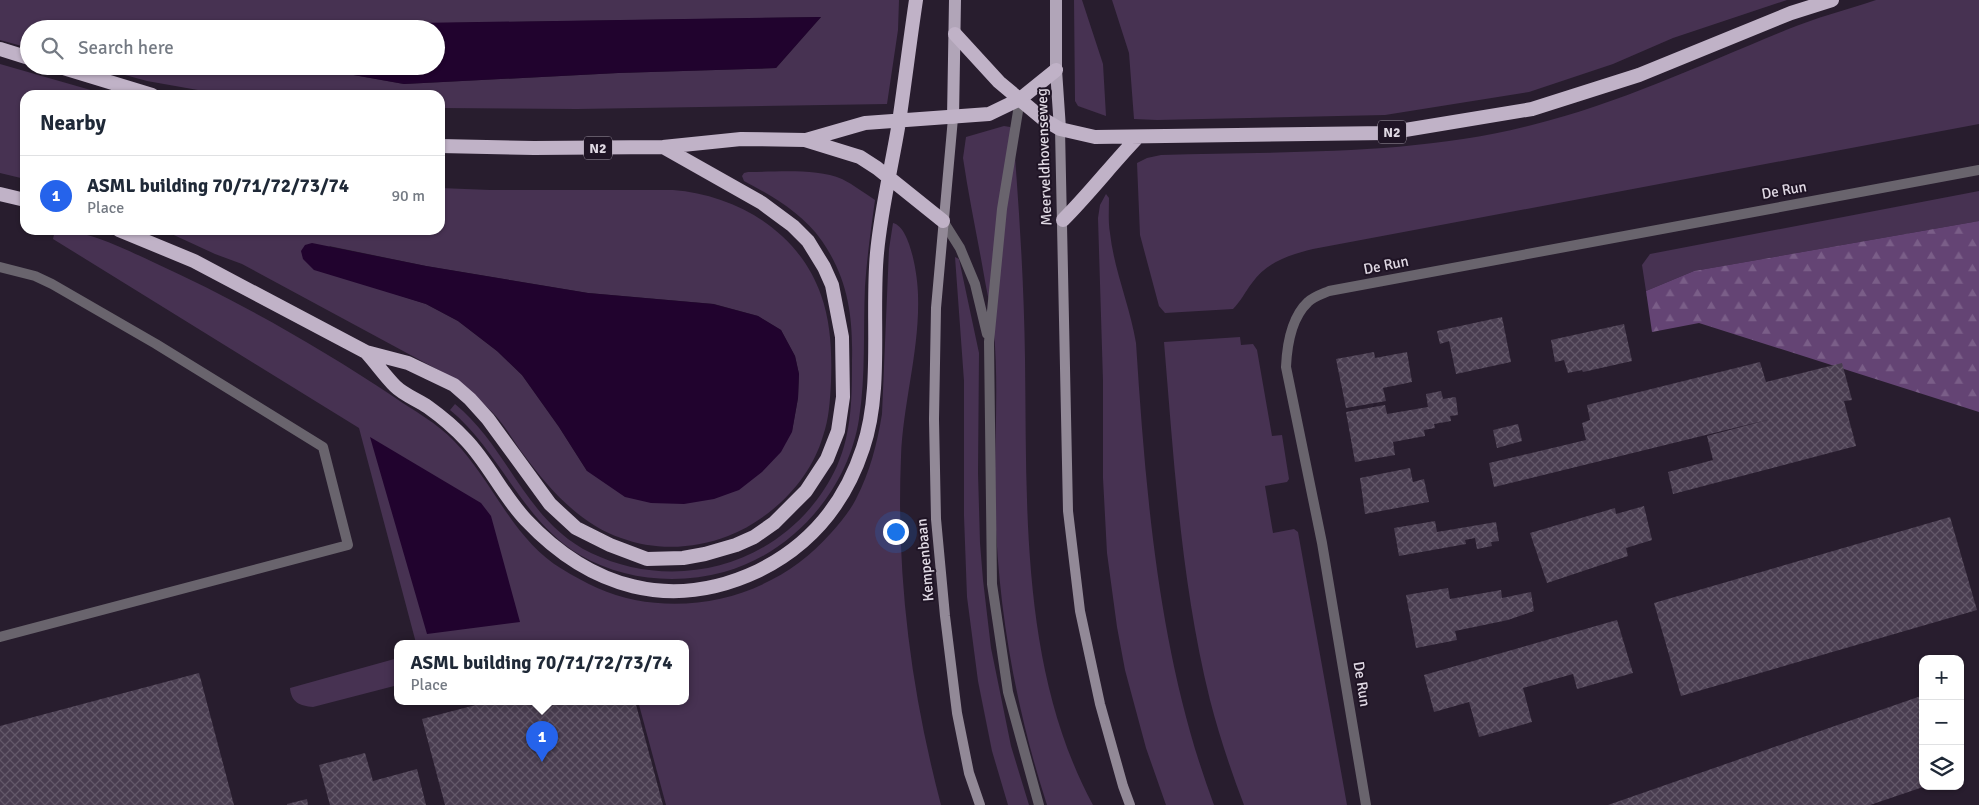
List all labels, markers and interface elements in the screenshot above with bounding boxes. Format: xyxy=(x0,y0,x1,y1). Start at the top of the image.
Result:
search box xyxy=(20,20,445,75)
icon: search xyxy=(38,34,66,62)
text: Search here xyxy=(78,36,174,60)
street label: Meerveldhovenseweg xyxy=(1033,88,1055,226)
text: Nearby xyxy=(40,110,106,136)
road number: N2 xyxy=(1378,120,1406,144)
road number: N2 xyxy=(584,136,612,160)
text: ASML building 70/71/72/73/74 xyxy=(87,174,349,198)
street label: De Run xyxy=(1760,177,1808,203)
text: 1 xyxy=(52,186,60,206)
text: 90 m xyxy=(391,186,425,206)
text: Place xyxy=(87,198,124,218)
street label: De Run xyxy=(1362,252,1410,278)
street label: Kempenbaan xyxy=(912,518,938,602)
your location xyxy=(883,519,909,545)
popup xyxy=(394,640,689,705)
text: ASML building 70/71/72/73/74 xyxy=(410,651,673,675)
map controls xyxy=(1919,655,1964,790)
button: + xyxy=(1919,655,1964,700)
street label: De Run xyxy=(1350,660,1374,708)
text: Place xyxy=(410,675,448,695)
button: − xyxy=(1919,700,1964,745)
pin: 1 xyxy=(526,721,558,762)
button: layers xyxy=(1919,745,1964,790)

